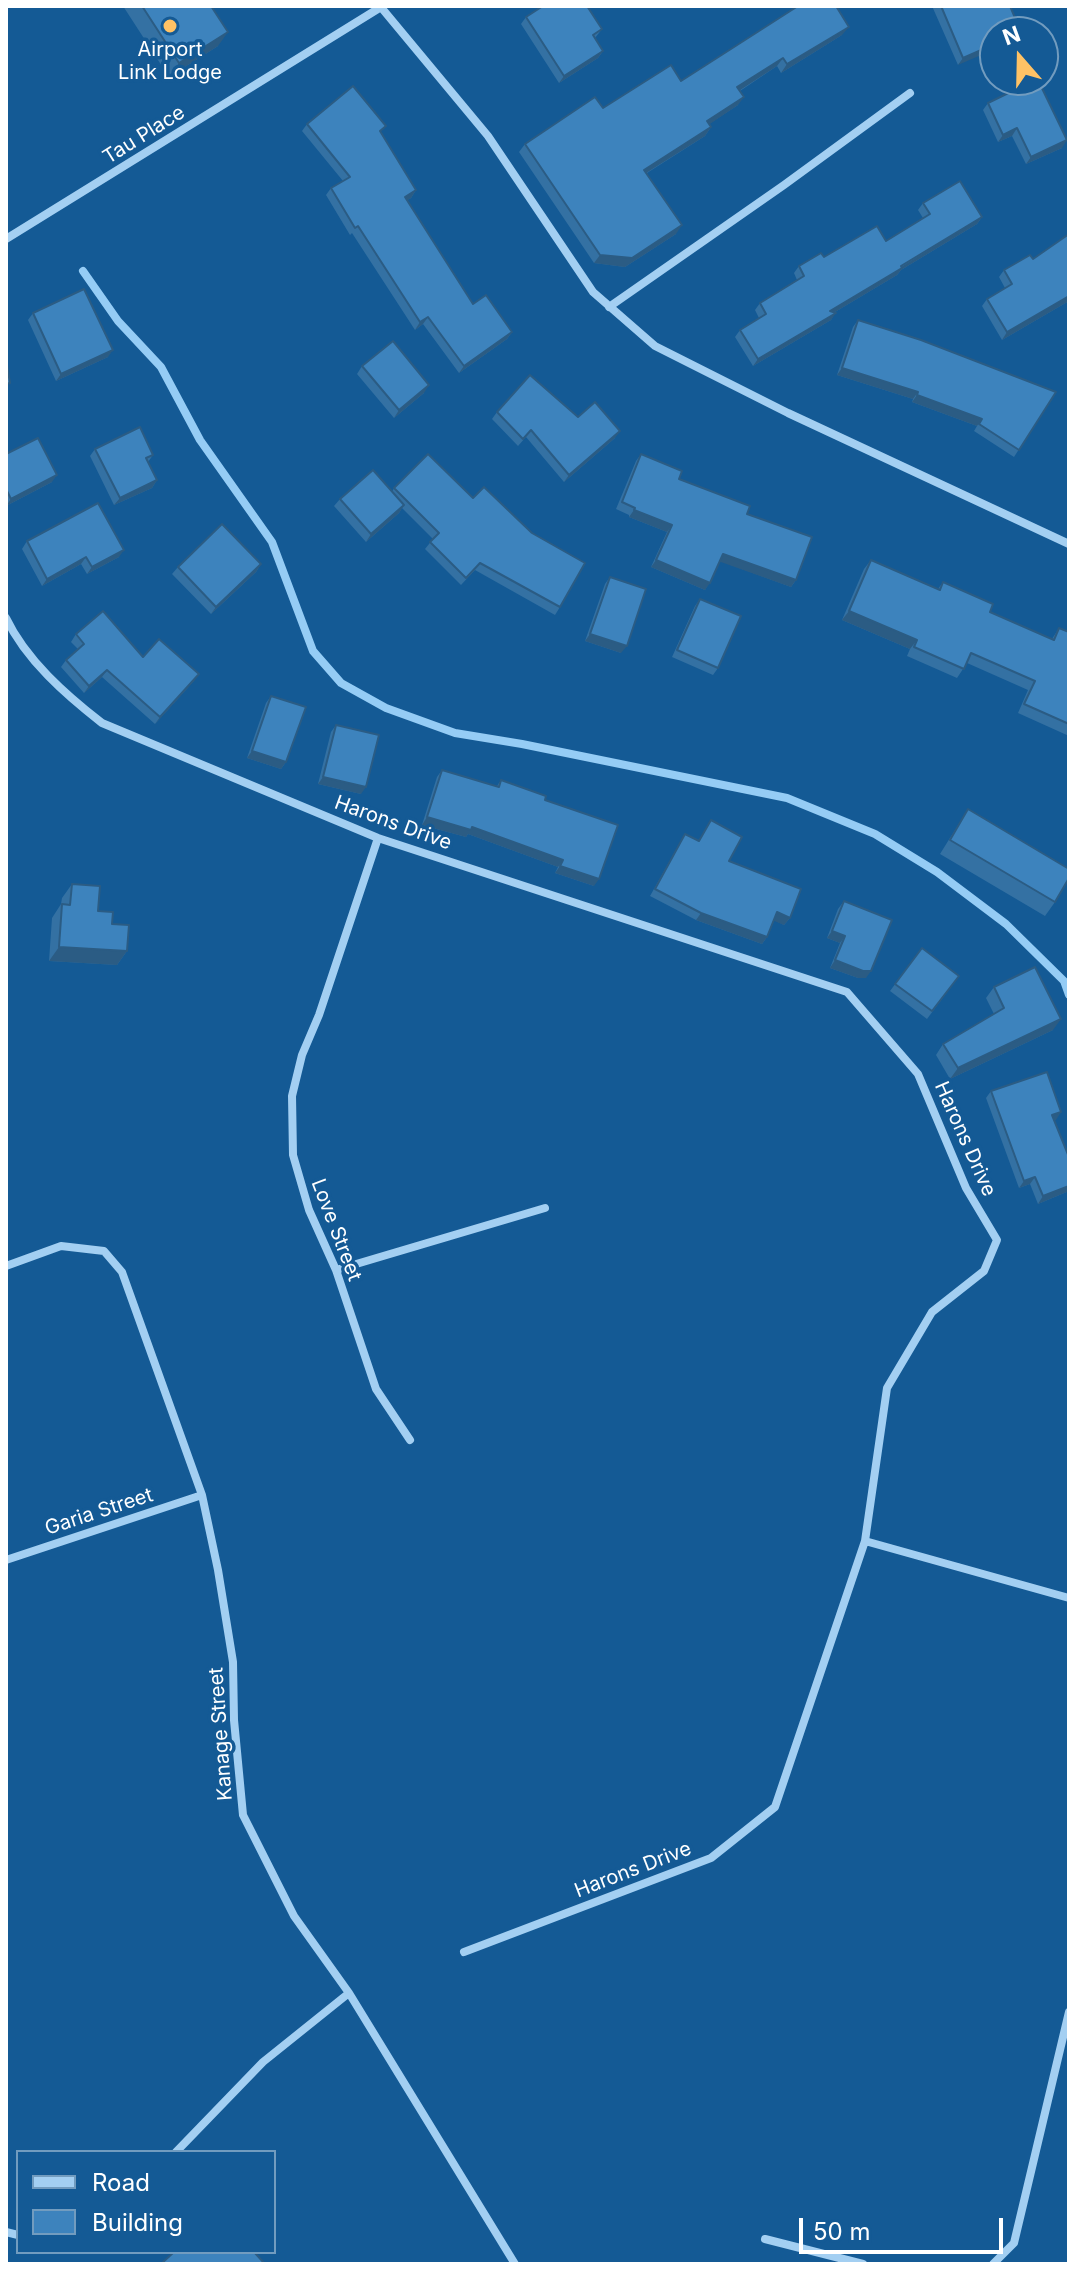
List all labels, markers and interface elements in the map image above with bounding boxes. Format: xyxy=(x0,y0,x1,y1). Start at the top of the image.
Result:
north arrow xyxy=(979,16,1059,96)
marker: Airport Link Lodge xyxy=(161,17,179,35)
text: N xyxy=(999,20,1024,50)
place label: Airport Link Lodge xyxy=(118,38,222,85)
street label: Tau Place xyxy=(99,100,189,170)
street label: Harons Drive xyxy=(331,791,455,855)
street label: Harons Drive xyxy=(929,1078,1001,1200)
street label: Love Street xyxy=(306,1176,366,1284)
street label: Garia Street xyxy=(42,1483,156,1541)
street label: Kanage Street xyxy=(204,1666,238,1802)
street label: Harons Drive xyxy=(571,1837,695,1903)
legend xyxy=(16,2150,276,2254)
text: Road xyxy=(92,2168,150,2197)
scale bar xyxy=(803,2202,1007,2252)
text: Building xyxy=(92,2208,183,2237)
text: 50 m xyxy=(813,2217,871,2246)

